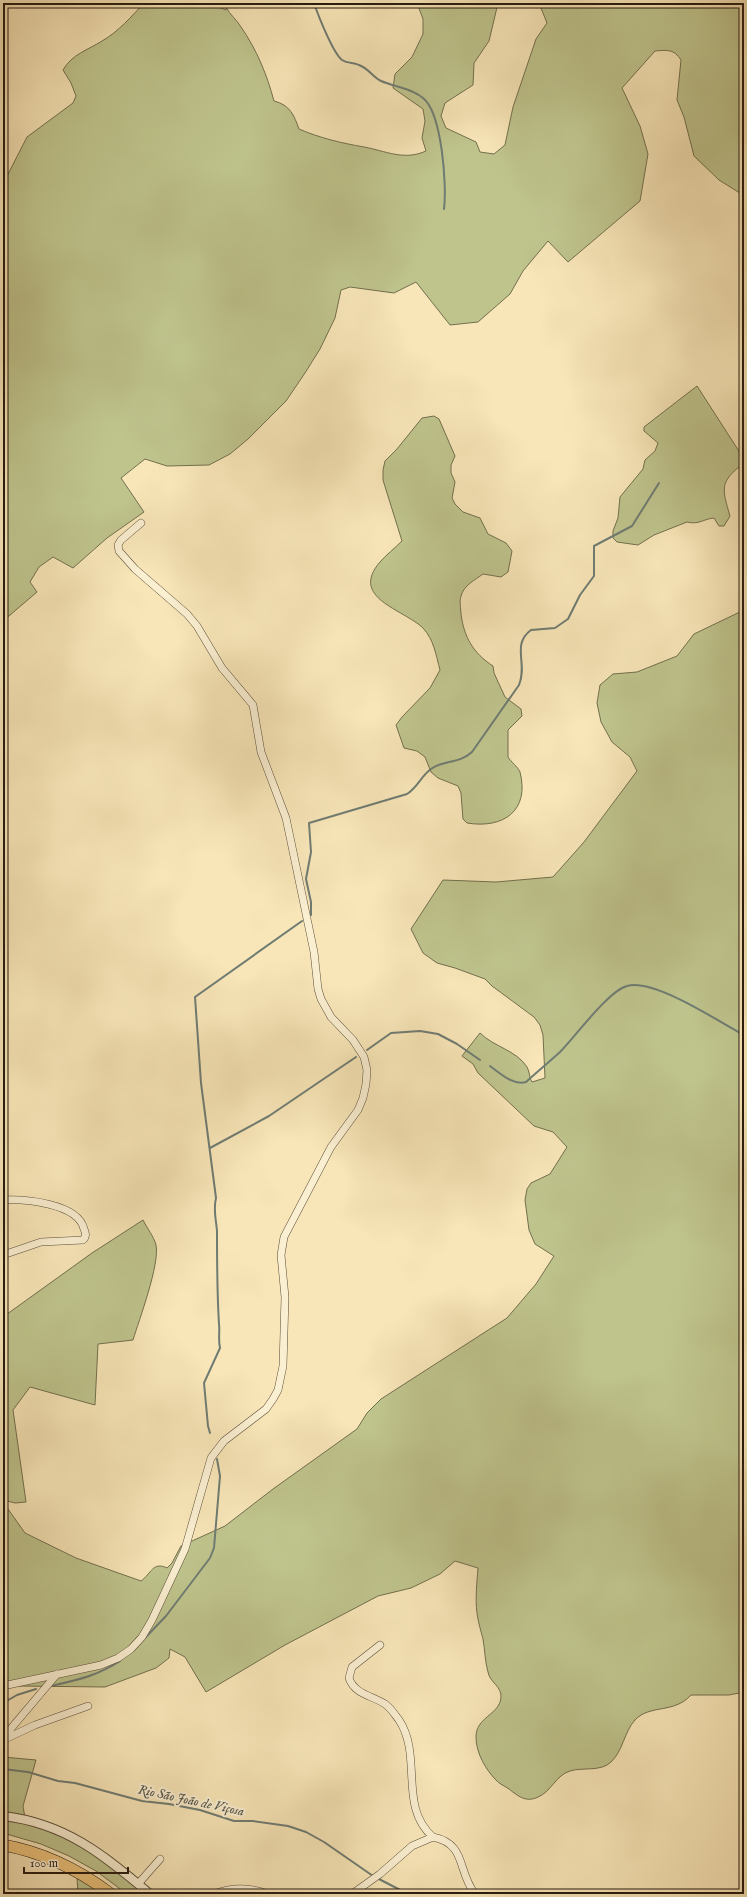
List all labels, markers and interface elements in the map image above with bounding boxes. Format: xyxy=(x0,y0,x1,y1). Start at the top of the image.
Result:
water label: Rio São João de Viçosa xyxy=(136,1781,246,1821)
scale bar xyxy=(24,1849,128,1875)
text: 100 m xyxy=(30,1856,58,1871)

